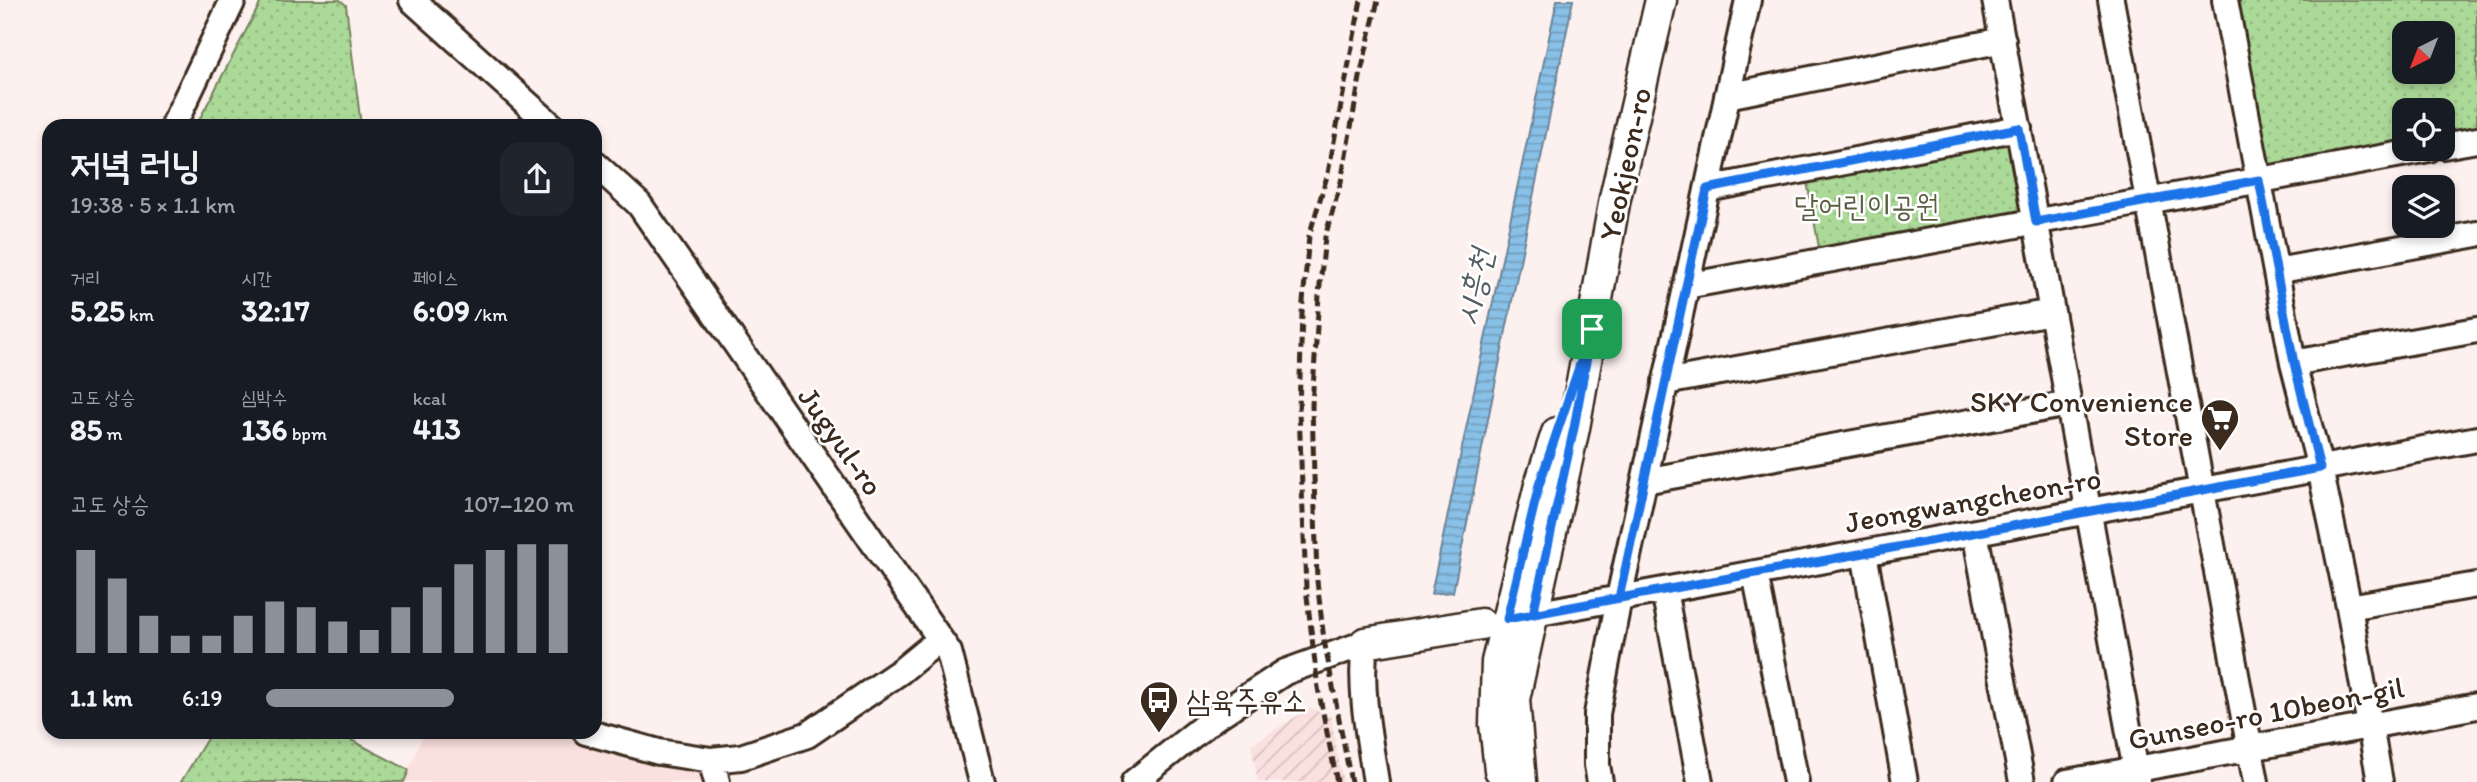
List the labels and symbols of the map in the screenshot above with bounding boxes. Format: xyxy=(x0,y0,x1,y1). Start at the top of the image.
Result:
north arrow xyxy=(2392,21,2455,84)
street label: Yeokjeon-ro xyxy=(1591,84,1659,244)
park label: 달어린이공원 xyxy=(1795,187,1939,224)
water label: 시흥천 xyxy=(1447,242,1501,329)
pin xyxy=(1562,299,1622,359)
street label: Jugyul-ro xyxy=(790,379,892,503)
place label: SKY Convenience Store xyxy=(1970,383,2193,454)
supermarket icon: SKY Convenience Store xyxy=(2199,397,2241,452)
street label: Jeongwangcheon-ro xyxy=(1842,459,2104,541)
street label: Gunseo-ro 10beon-gil xyxy=(2125,668,2408,758)
bus stop icon: 삼육주유소 xyxy=(1138,679,1180,734)
place label: 삼육주유소 xyxy=(1186,682,1307,719)

